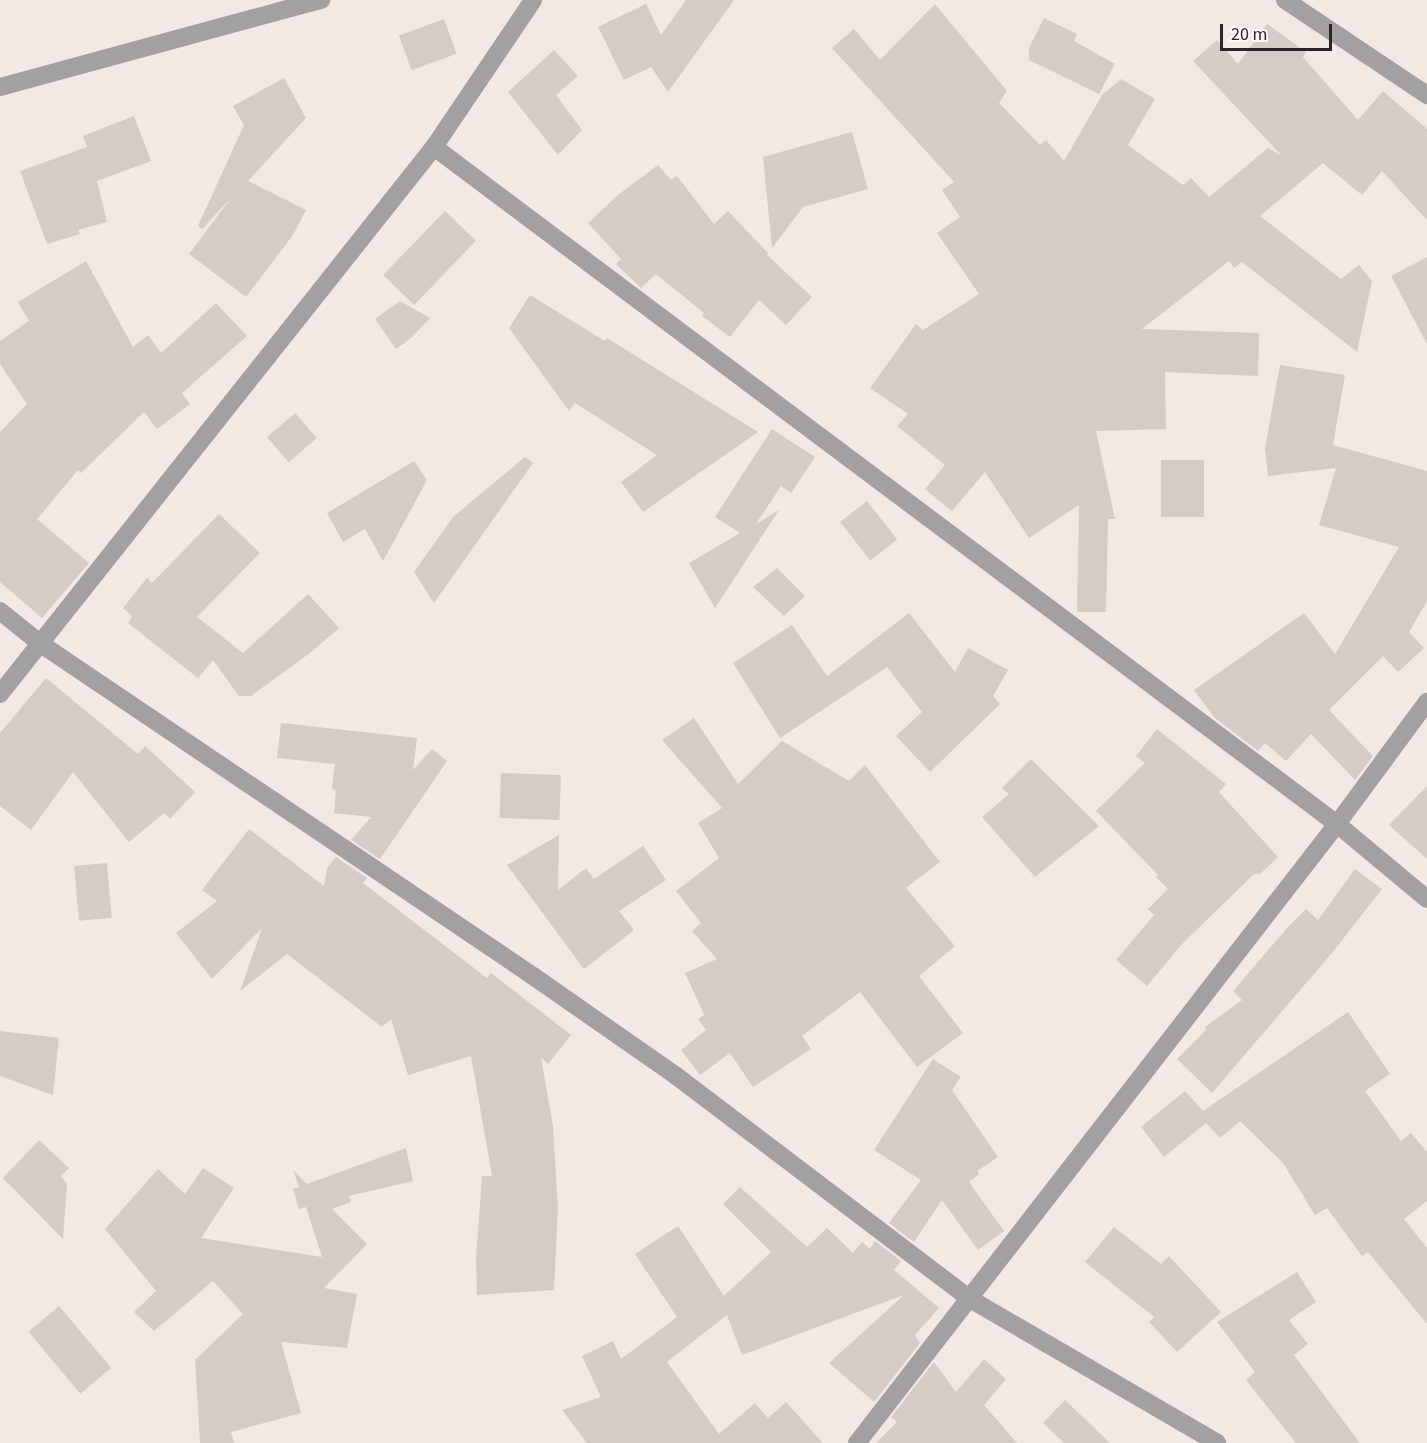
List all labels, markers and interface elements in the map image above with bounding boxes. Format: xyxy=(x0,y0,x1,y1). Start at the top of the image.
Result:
scale bar xyxy=(1223,12,1336,50)
text: 20 m xyxy=(1231,22,1267,47)

